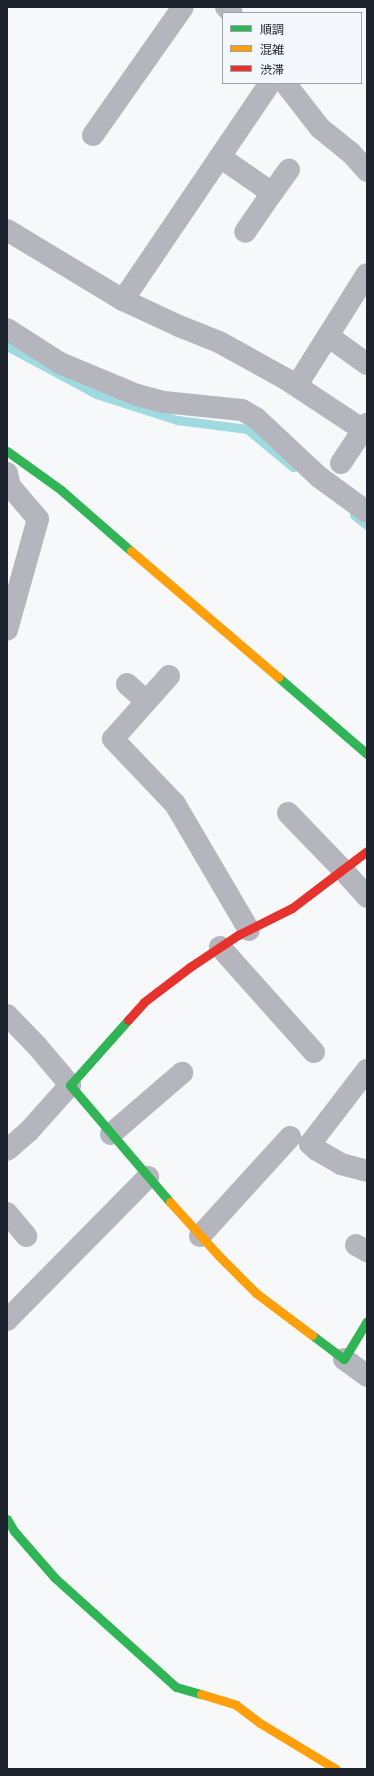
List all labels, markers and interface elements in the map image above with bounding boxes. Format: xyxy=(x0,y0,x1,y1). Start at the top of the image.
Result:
legend xyxy=(222,12,362,84)
text: 順調 xyxy=(260,22,284,37)
text: 混雑 xyxy=(260,42,284,57)
text: 渋滞 xyxy=(260,62,284,77)

